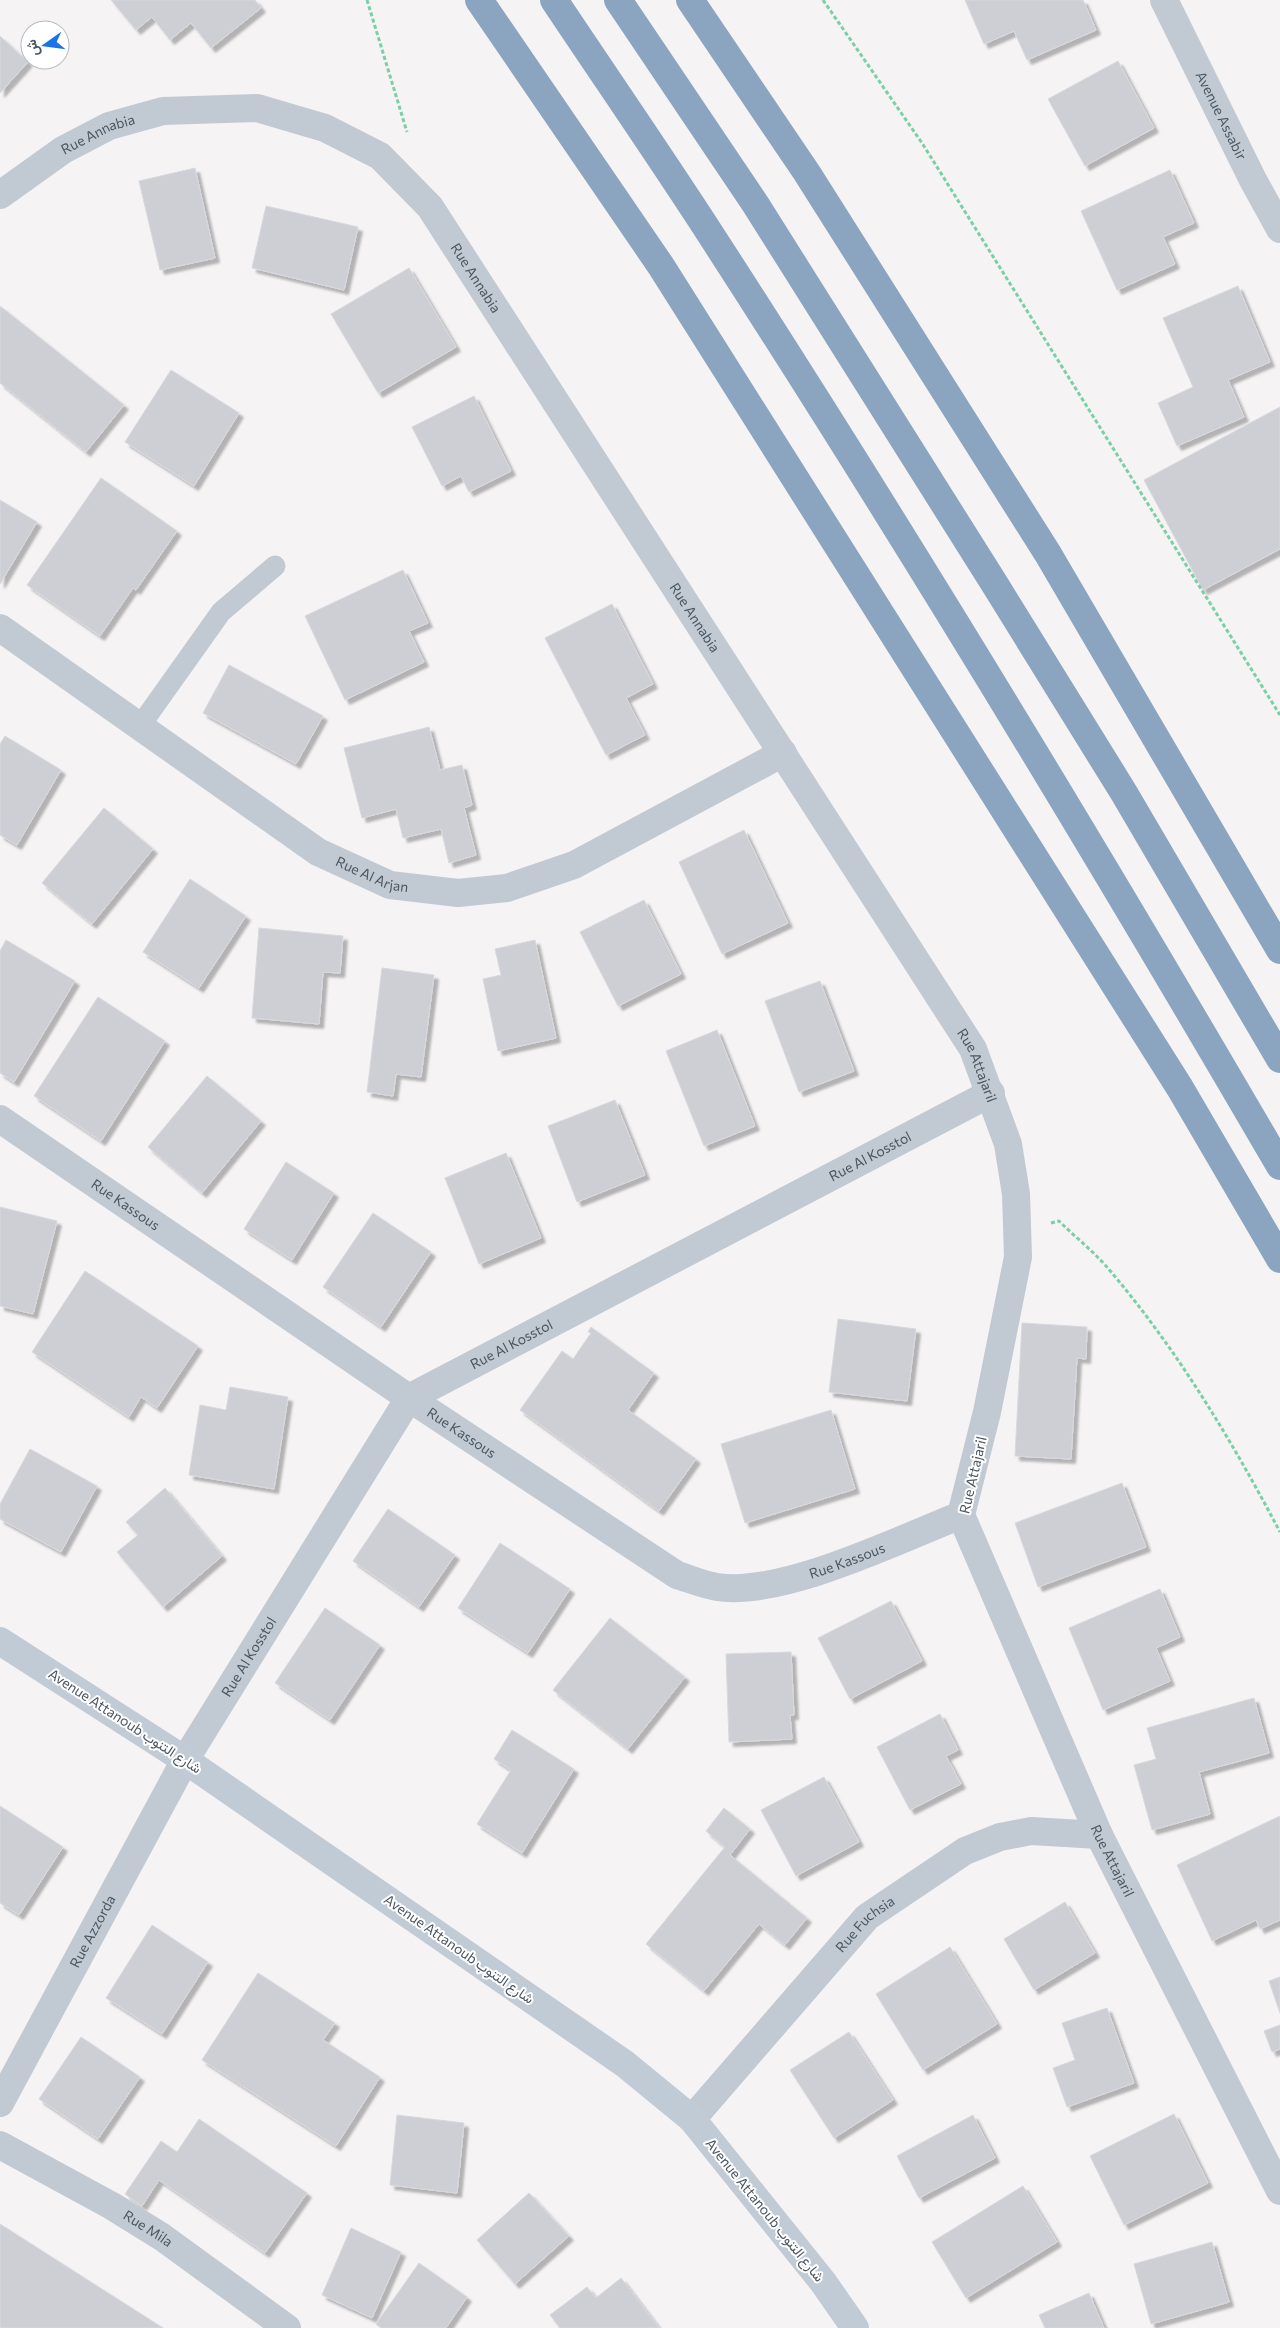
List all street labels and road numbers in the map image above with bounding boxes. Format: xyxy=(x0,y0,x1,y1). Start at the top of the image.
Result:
street label: Avenue Assabir xyxy=(1193,68,1251,163)
street label: Rue Annabia xyxy=(58,110,137,158)
street label: Rue Annabia xyxy=(448,240,505,316)
street label: Rue Annabia xyxy=(667,579,724,655)
street label: Rue Al Arjan xyxy=(333,852,409,895)
street label: Rue Attajaril xyxy=(954,1025,1001,1104)
street label: Rue Al Kosstol xyxy=(826,1127,914,1184)
street label: Rue Kassous xyxy=(88,1175,163,1234)
street label: Rue Al Kosstol xyxy=(467,1315,555,1372)
street label: Rue Kassous xyxy=(424,1403,500,1461)
street label: Rue Attajaril xyxy=(955,1435,990,1515)
street label: Rue Kassous xyxy=(807,1539,887,1582)
street label: Rue Al Kosstol xyxy=(217,1614,279,1700)
street label: Avenue Attanoub شارع التنوب xyxy=(44,1665,205,1779)
street label: Rue Attajaril xyxy=(1088,1822,1138,1900)
street label: Avenue Attanoub شارع التنوب xyxy=(379,1890,538,2009)
street label: Rue Azzorda xyxy=(66,1892,119,1970)
street label: Rue Fuchsia xyxy=(831,1892,897,1955)
street label: Avenue Attanoub شارع التنوب xyxy=(700,2135,828,2287)
street label: Rue Mila xyxy=(120,2206,176,2250)

